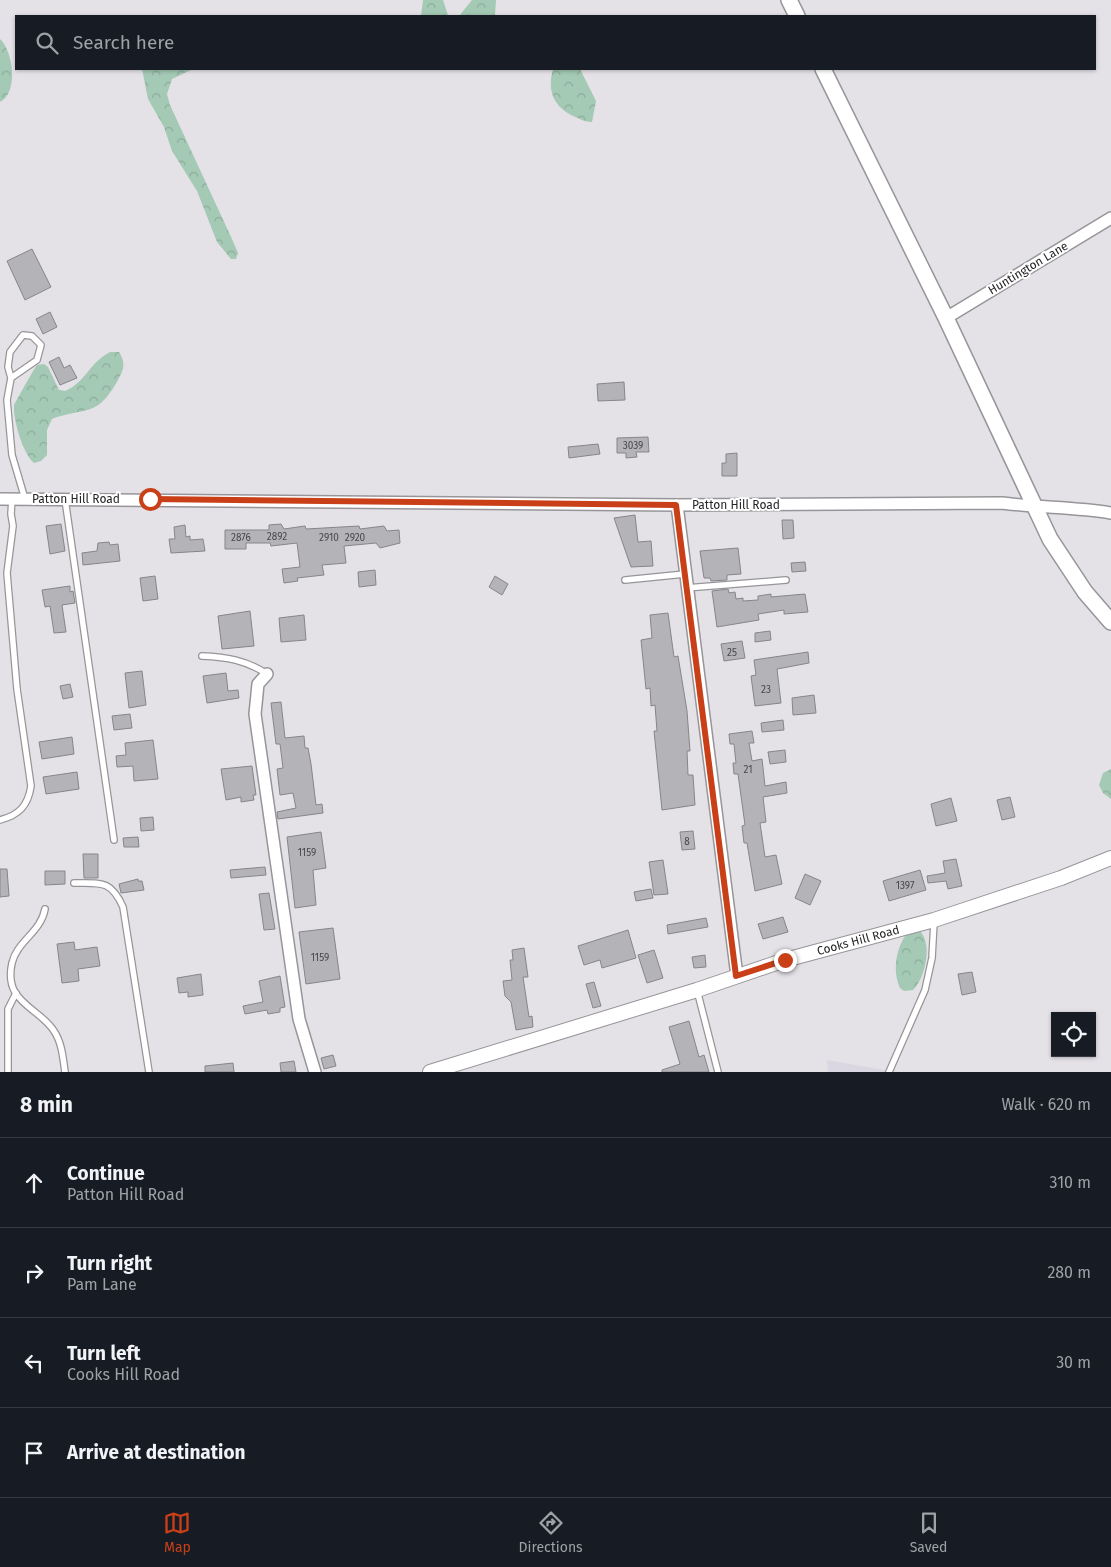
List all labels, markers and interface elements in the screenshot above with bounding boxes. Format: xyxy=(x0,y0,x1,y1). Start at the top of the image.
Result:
search box xyxy=(15,15,1096,70)
icon: search xyxy=(33,29,61,57)
text: Search here xyxy=(73,31,174,54)
street label: Huntington Lane xyxy=(986,239,1070,297)
house number: 3039 xyxy=(623,440,643,452)
route start xyxy=(139,488,162,511)
street label: Patton Hill Road xyxy=(32,492,120,506)
street label: Patton Hill Road xyxy=(692,498,780,512)
house number: 2892 xyxy=(267,531,287,543)
house number: 2876 xyxy=(231,532,251,544)
house number: 2910 xyxy=(319,532,339,544)
house number: 2920 xyxy=(345,532,366,544)
house number: 25 xyxy=(727,647,737,659)
house number: 23 xyxy=(761,684,771,696)
house number: 21 xyxy=(743,764,753,776)
house number: 8 xyxy=(684,836,690,848)
house number: 1159 xyxy=(298,847,316,859)
house number: 1397 xyxy=(896,880,915,892)
street label: Cooks Hill Road xyxy=(815,923,901,958)
route end xyxy=(774,949,797,972)
house number: 1159 xyxy=(311,952,329,964)
map controls xyxy=(1051,1012,1096,1057)
button: locate xyxy=(1051,1012,1096,1057)
text: 8 min xyxy=(20,1092,73,1118)
text: Walk · 620 m xyxy=(1001,1095,1091,1114)
text: Continue xyxy=(67,1162,145,1185)
icon: ahead xyxy=(20,1169,48,1197)
text: 310 m xyxy=(1050,1173,1091,1192)
text: Patton Hill Road xyxy=(67,1185,184,1204)
text: Turn right xyxy=(67,1252,152,1275)
icon: right xyxy=(20,1259,48,1287)
text: 280 m xyxy=(1047,1263,1091,1282)
text: Pam Lane xyxy=(67,1275,137,1294)
text: Turn left xyxy=(67,1342,141,1365)
icon: left xyxy=(20,1349,48,1377)
text: 30 m xyxy=(1056,1353,1091,1372)
text: Cooks Hill Road xyxy=(67,1365,180,1384)
icon: arrive xyxy=(20,1439,48,1467)
text: Arrive at destination xyxy=(67,1441,246,1464)
tab: Map xyxy=(163,1509,191,1556)
tab: Directions xyxy=(518,1509,583,1556)
tab: Saved xyxy=(910,1509,948,1556)

